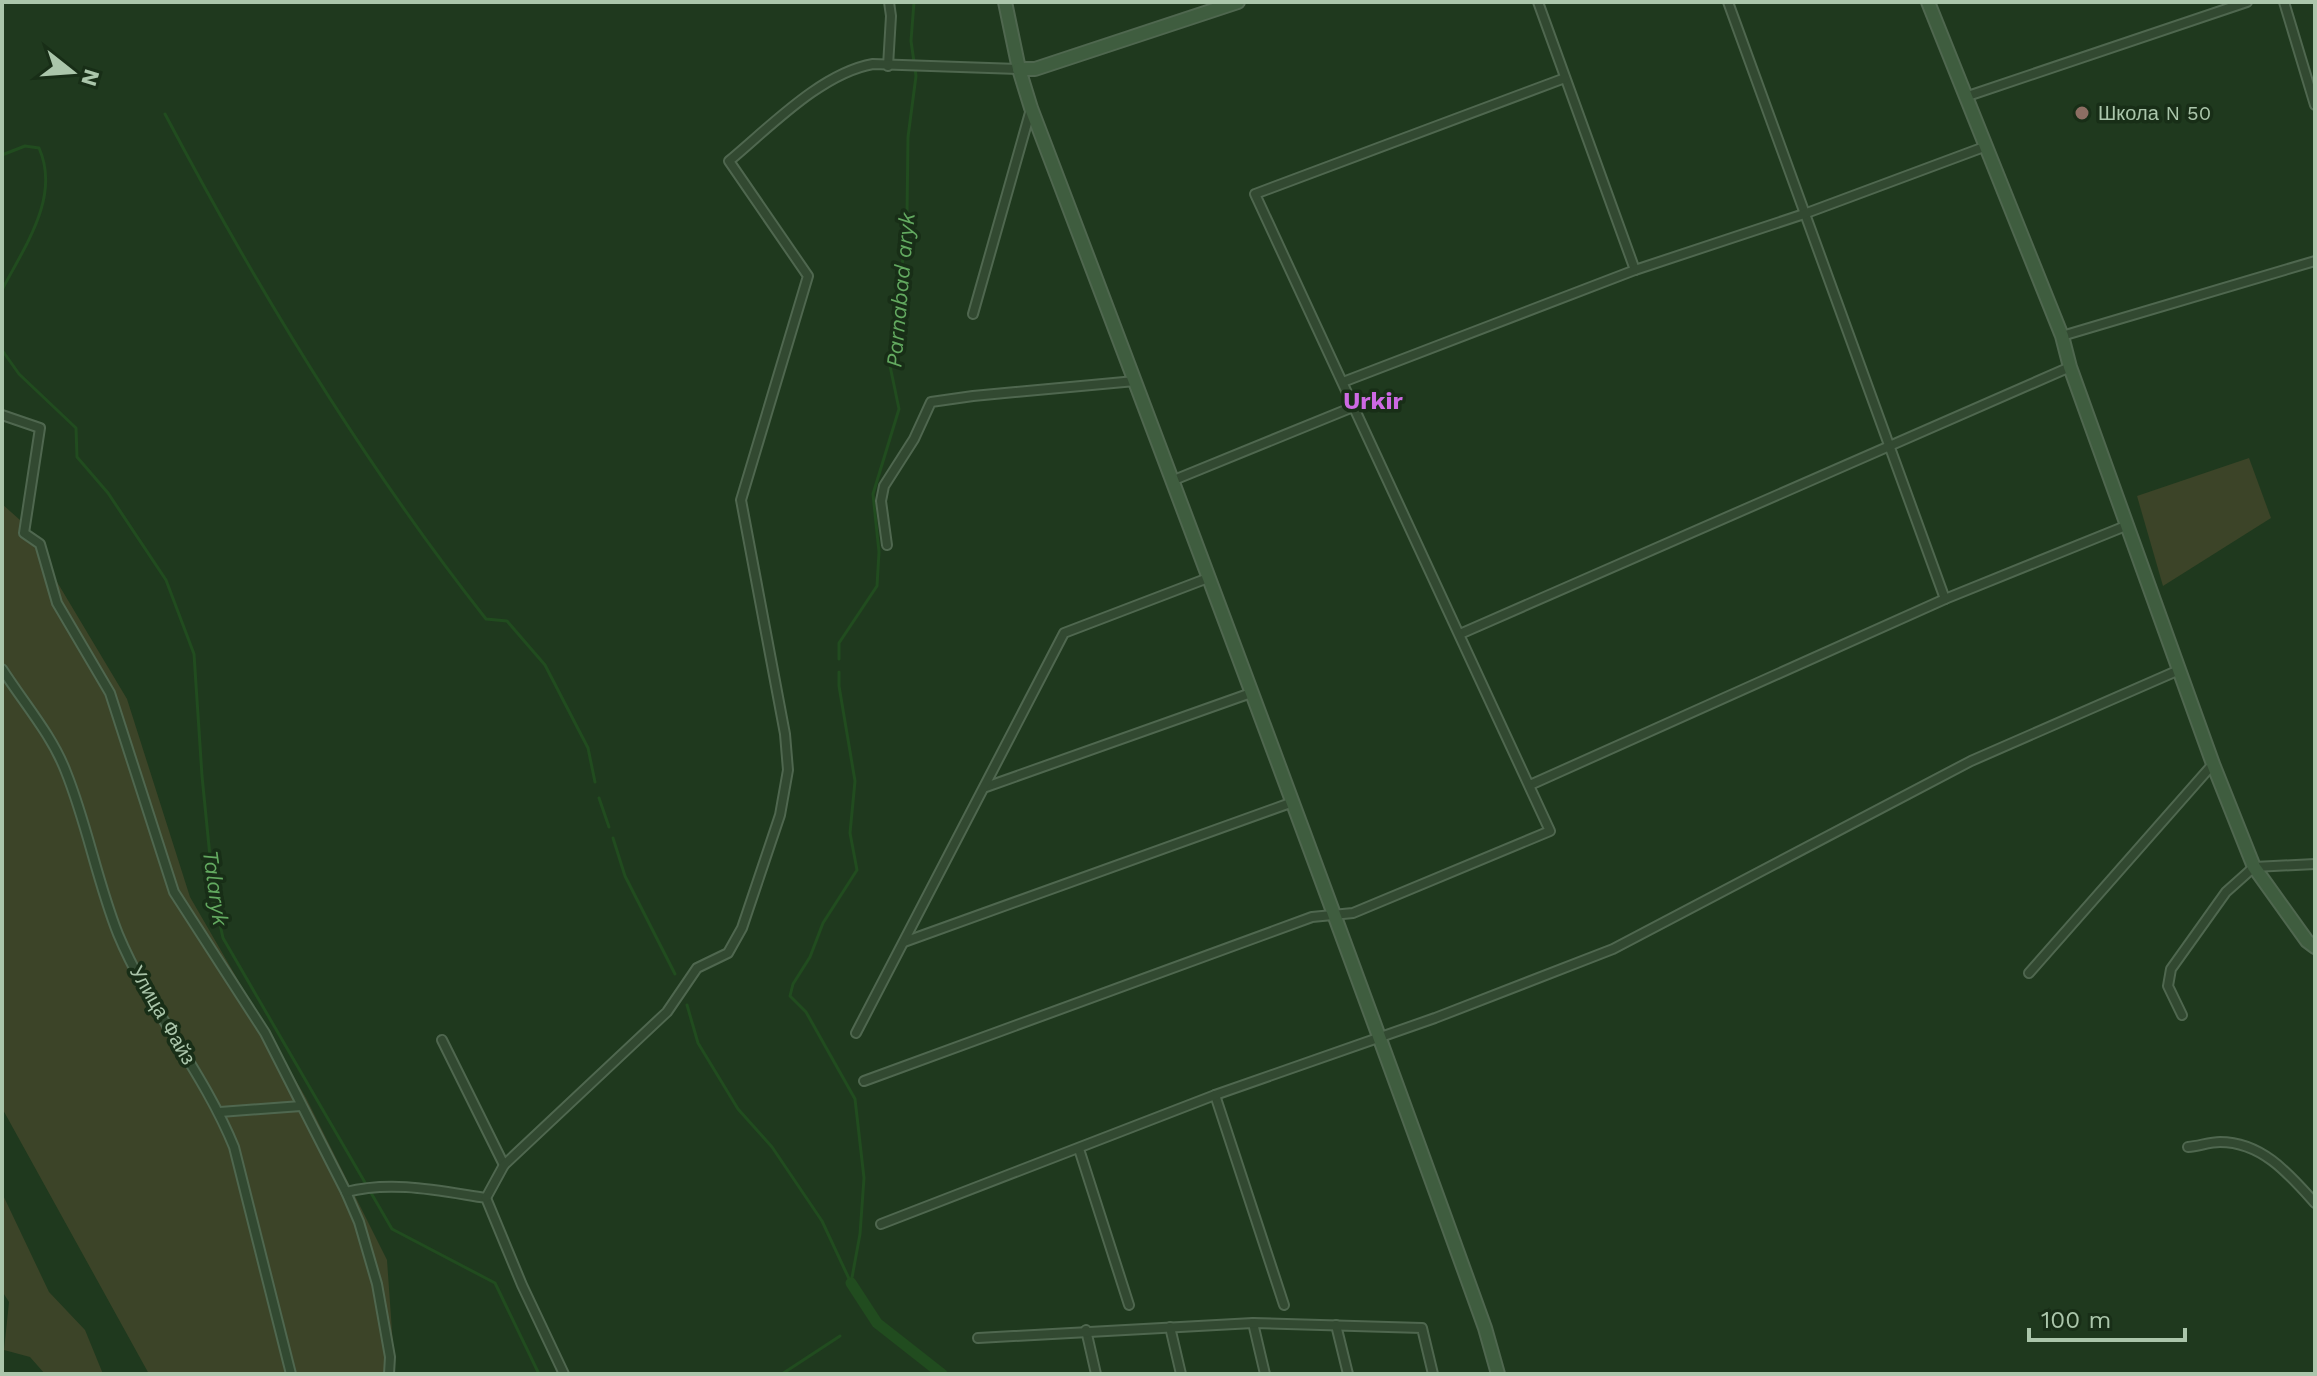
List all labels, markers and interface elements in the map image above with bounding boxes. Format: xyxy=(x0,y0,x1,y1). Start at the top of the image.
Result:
north arrow xyxy=(32,32,112,112)
text: N xyxy=(76,66,105,89)
place label: Школа N 50 xyxy=(2098,101,2211,125)
marker: Школа N 50 xyxy=(2073,104,2091,122)
water label: Parnabad aryk xyxy=(881,211,920,368)
district label: Urkir xyxy=(1343,387,1403,415)
water label: Talaryk xyxy=(198,849,233,929)
street label: Улица Файз xyxy=(125,961,201,1069)
scale bar xyxy=(2029,1292,2185,1342)
text: 100 m xyxy=(2041,1306,2111,1334)

